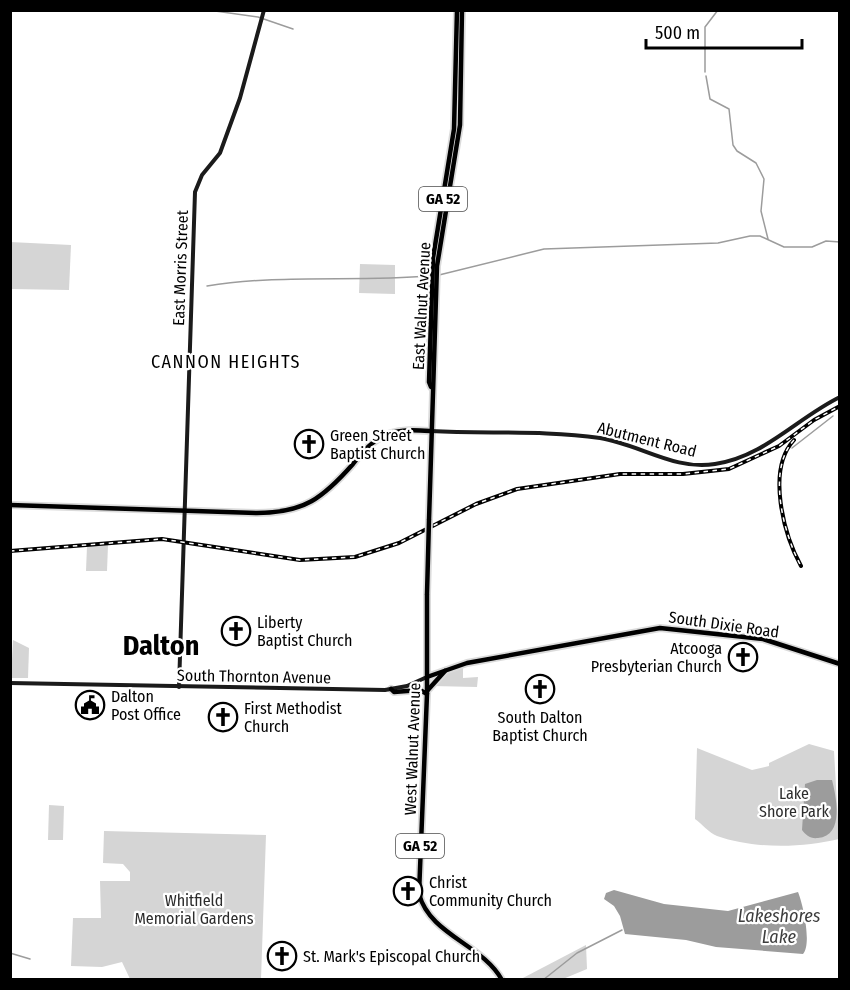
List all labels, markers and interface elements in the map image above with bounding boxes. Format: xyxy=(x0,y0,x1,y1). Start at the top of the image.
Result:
scale bar xyxy=(646,12,802,50)
text: 500 m xyxy=(655,22,700,44)
road number: GA 52 xyxy=(419,187,467,211)
street label: East Morris Street xyxy=(169,209,192,326)
street label: East Walnut Avenue xyxy=(409,241,434,371)
district label: CANNON HEIGHTS xyxy=(151,351,301,373)
street label: Abutment Road xyxy=(595,418,698,461)
place label: Green Street Baptist Church xyxy=(330,426,425,463)
church icon: Green Street Baptist Church xyxy=(293,428,325,460)
street label: South Dixie Road xyxy=(667,607,780,642)
place label: Liberty Baptist Church xyxy=(257,613,352,650)
church icon: Liberty Baptist Church xyxy=(220,615,252,647)
district label: Dalton xyxy=(123,629,199,662)
place label: Atcooga Presbyterian Church xyxy=(591,639,722,676)
church icon: Atcooga Presbyterian Church xyxy=(727,641,759,673)
street label: South Thornton Avenue xyxy=(177,666,331,687)
church icon: South Dalton Baptist Church xyxy=(524,673,556,705)
street label: West Walnut Avenue xyxy=(401,682,424,816)
place label: Dalton Post Office xyxy=(111,687,181,724)
public building icon: Dalton Post Office xyxy=(74,689,106,721)
place label: First Methodist Church xyxy=(244,699,343,736)
church icon: First Methodist Church xyxy=(207,701,239,733)
place label: South Dalton Baptist Church xyxy=(492,708,588,745)
park label: Lake Shore Park xyxy=(759,784,830,821)
road number: GA 52 xyxy=(396,834,444,858)
place label: Christ Community Church xyxy=(429,873,552,910)
church icon: Christ Community Church xyxy=(392,875,424,907)
park label: Whitfield Memorial Gardens xyxy=(134,891,254,928)
water label: Lakeshores Lake xyxy=(738,905,821,948)
church icon: St. Mark's Episcopal Church xyxy=(266,940,298,972)
place label: St. Mark's Episcopal Church xyxy=(303,947,480,966)

